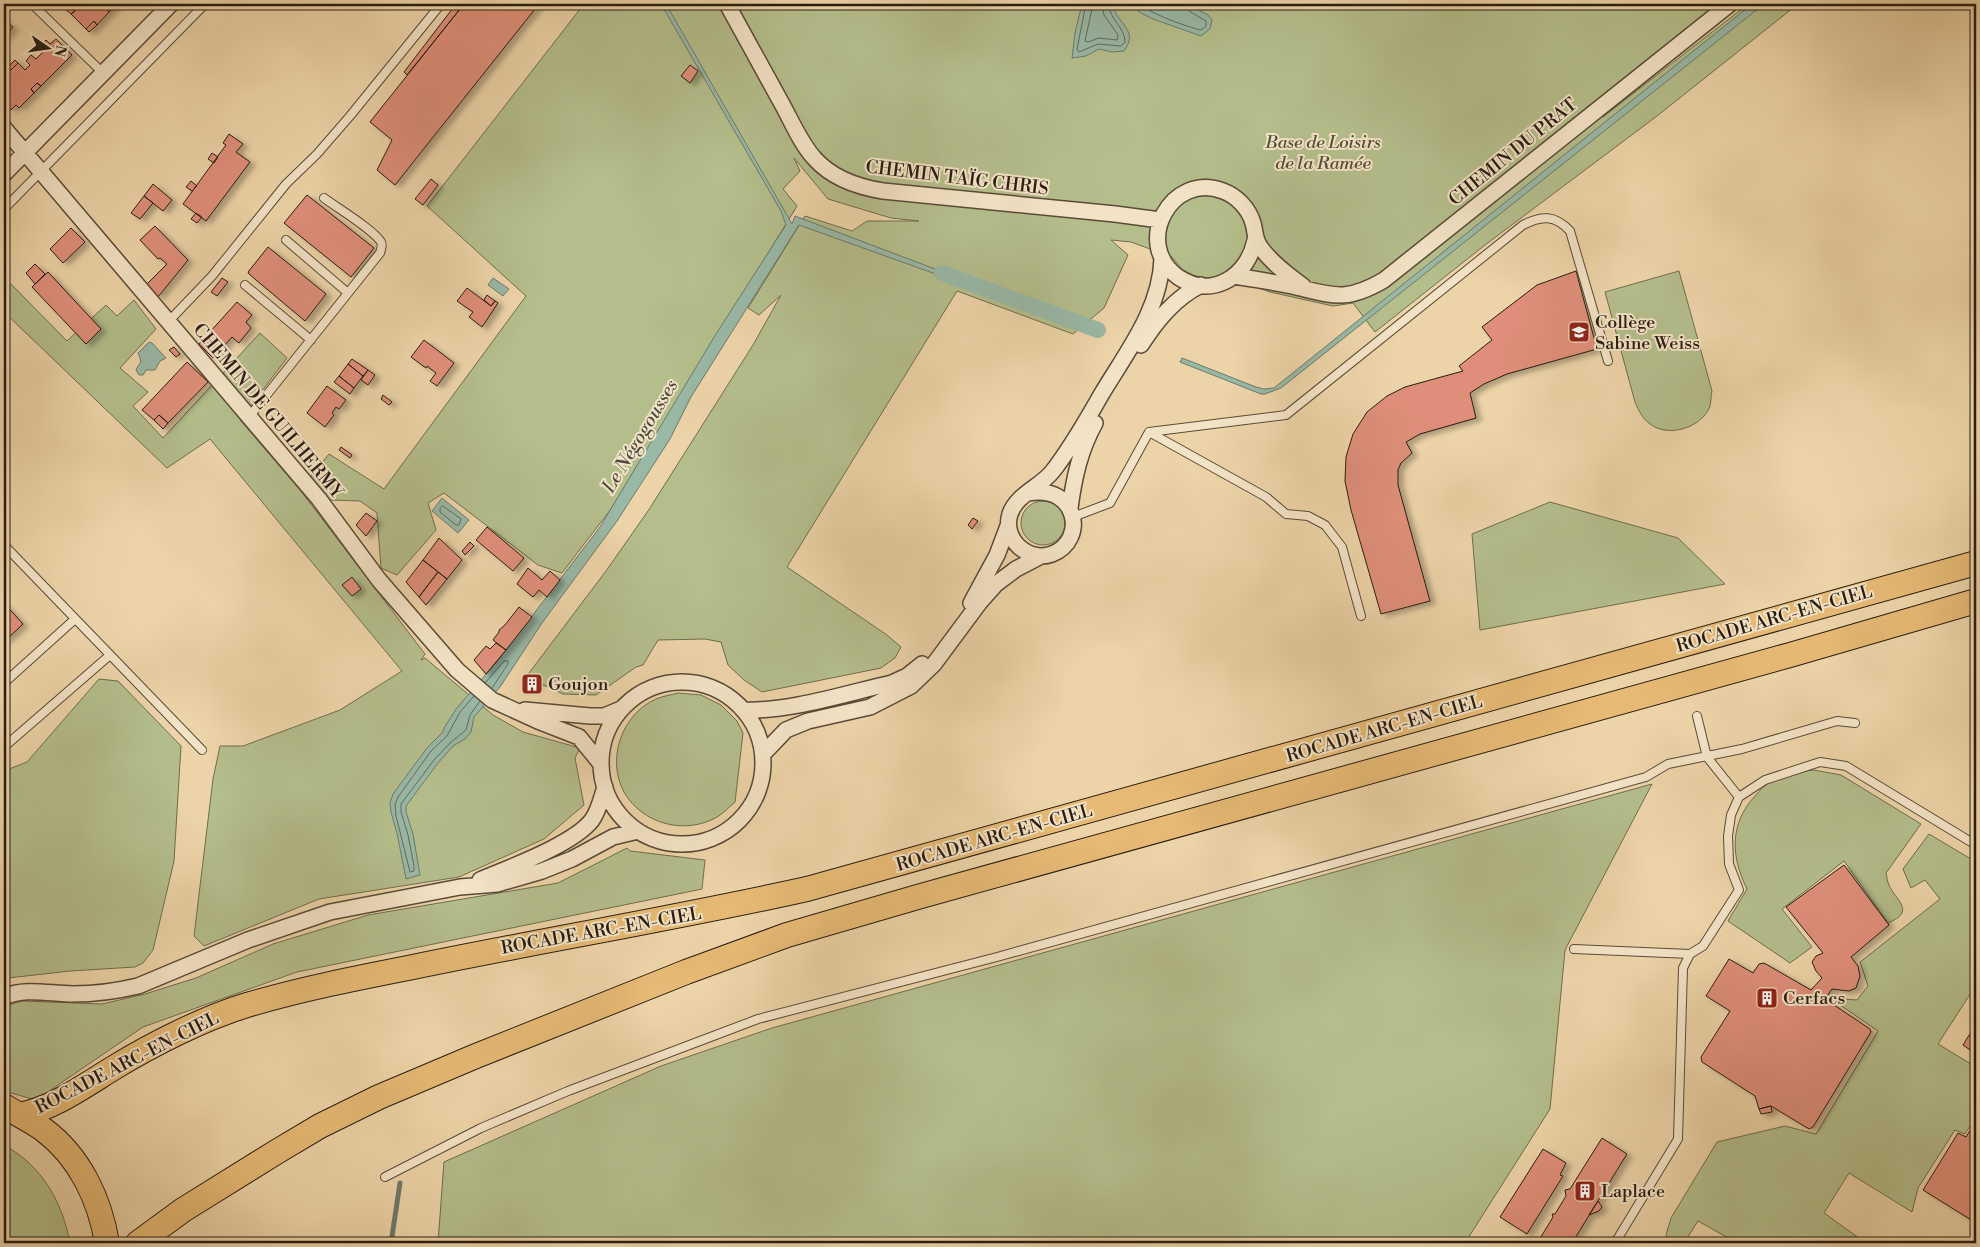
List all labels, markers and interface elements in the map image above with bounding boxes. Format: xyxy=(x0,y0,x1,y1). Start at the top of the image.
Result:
north arrow xyxy=(22,22,72,72)
text: N xyxy=(50,43,70,58)
street label: CHEMIN DU PRAT xyxy=(1444,93,1582,211)
park label: Base de Loisirs de la Ramée xyxy=(1264,131,1381,175)
street label: CHEMIN TAÏG CHRIS xyxy=(864,155,1050,201)
place label: Collège Sabine Weiss xyxy=(1595,311,1700,355)
street label: CHEMIN DE GUILHERMY xyxy=(188,319,349,504)
school or university icon: Collège Sabine Weiss xyxy=(1567,320,1591,344)
water label: Le Négogousses xyxy=(596,375,683,498)
street label: ROCADE ARC-EN-CIEL xyxy=(1673,580,1875,658)
building icon: Goujon xyxy=(520,672,544,696)
place label: Goujon xyxy=(548,673,609,696)
street label: ROCADE ARC-EN-CIEL xyxy=(1283,690,1485,768)
street label: ROCADE ARC-EN-CIEL xyxy=(893,799,1095,877)
street label: ROCADE ARC-EN-CIEL xyxy=(499,902,703,960)
building icon: Cerfacs xyxy=(1755,986,1779,1010)
place label: Cerfacs xyxy=(1783,987,1845,1010)
street label: ROCADE ARC-EN-CIEL xyxy=(31,1007,223,1119)
building icon: Laplace xyxy=(1573,1179,1597,1203)
place label: Laplace xyxy=(1601,1180,1665,1203)

